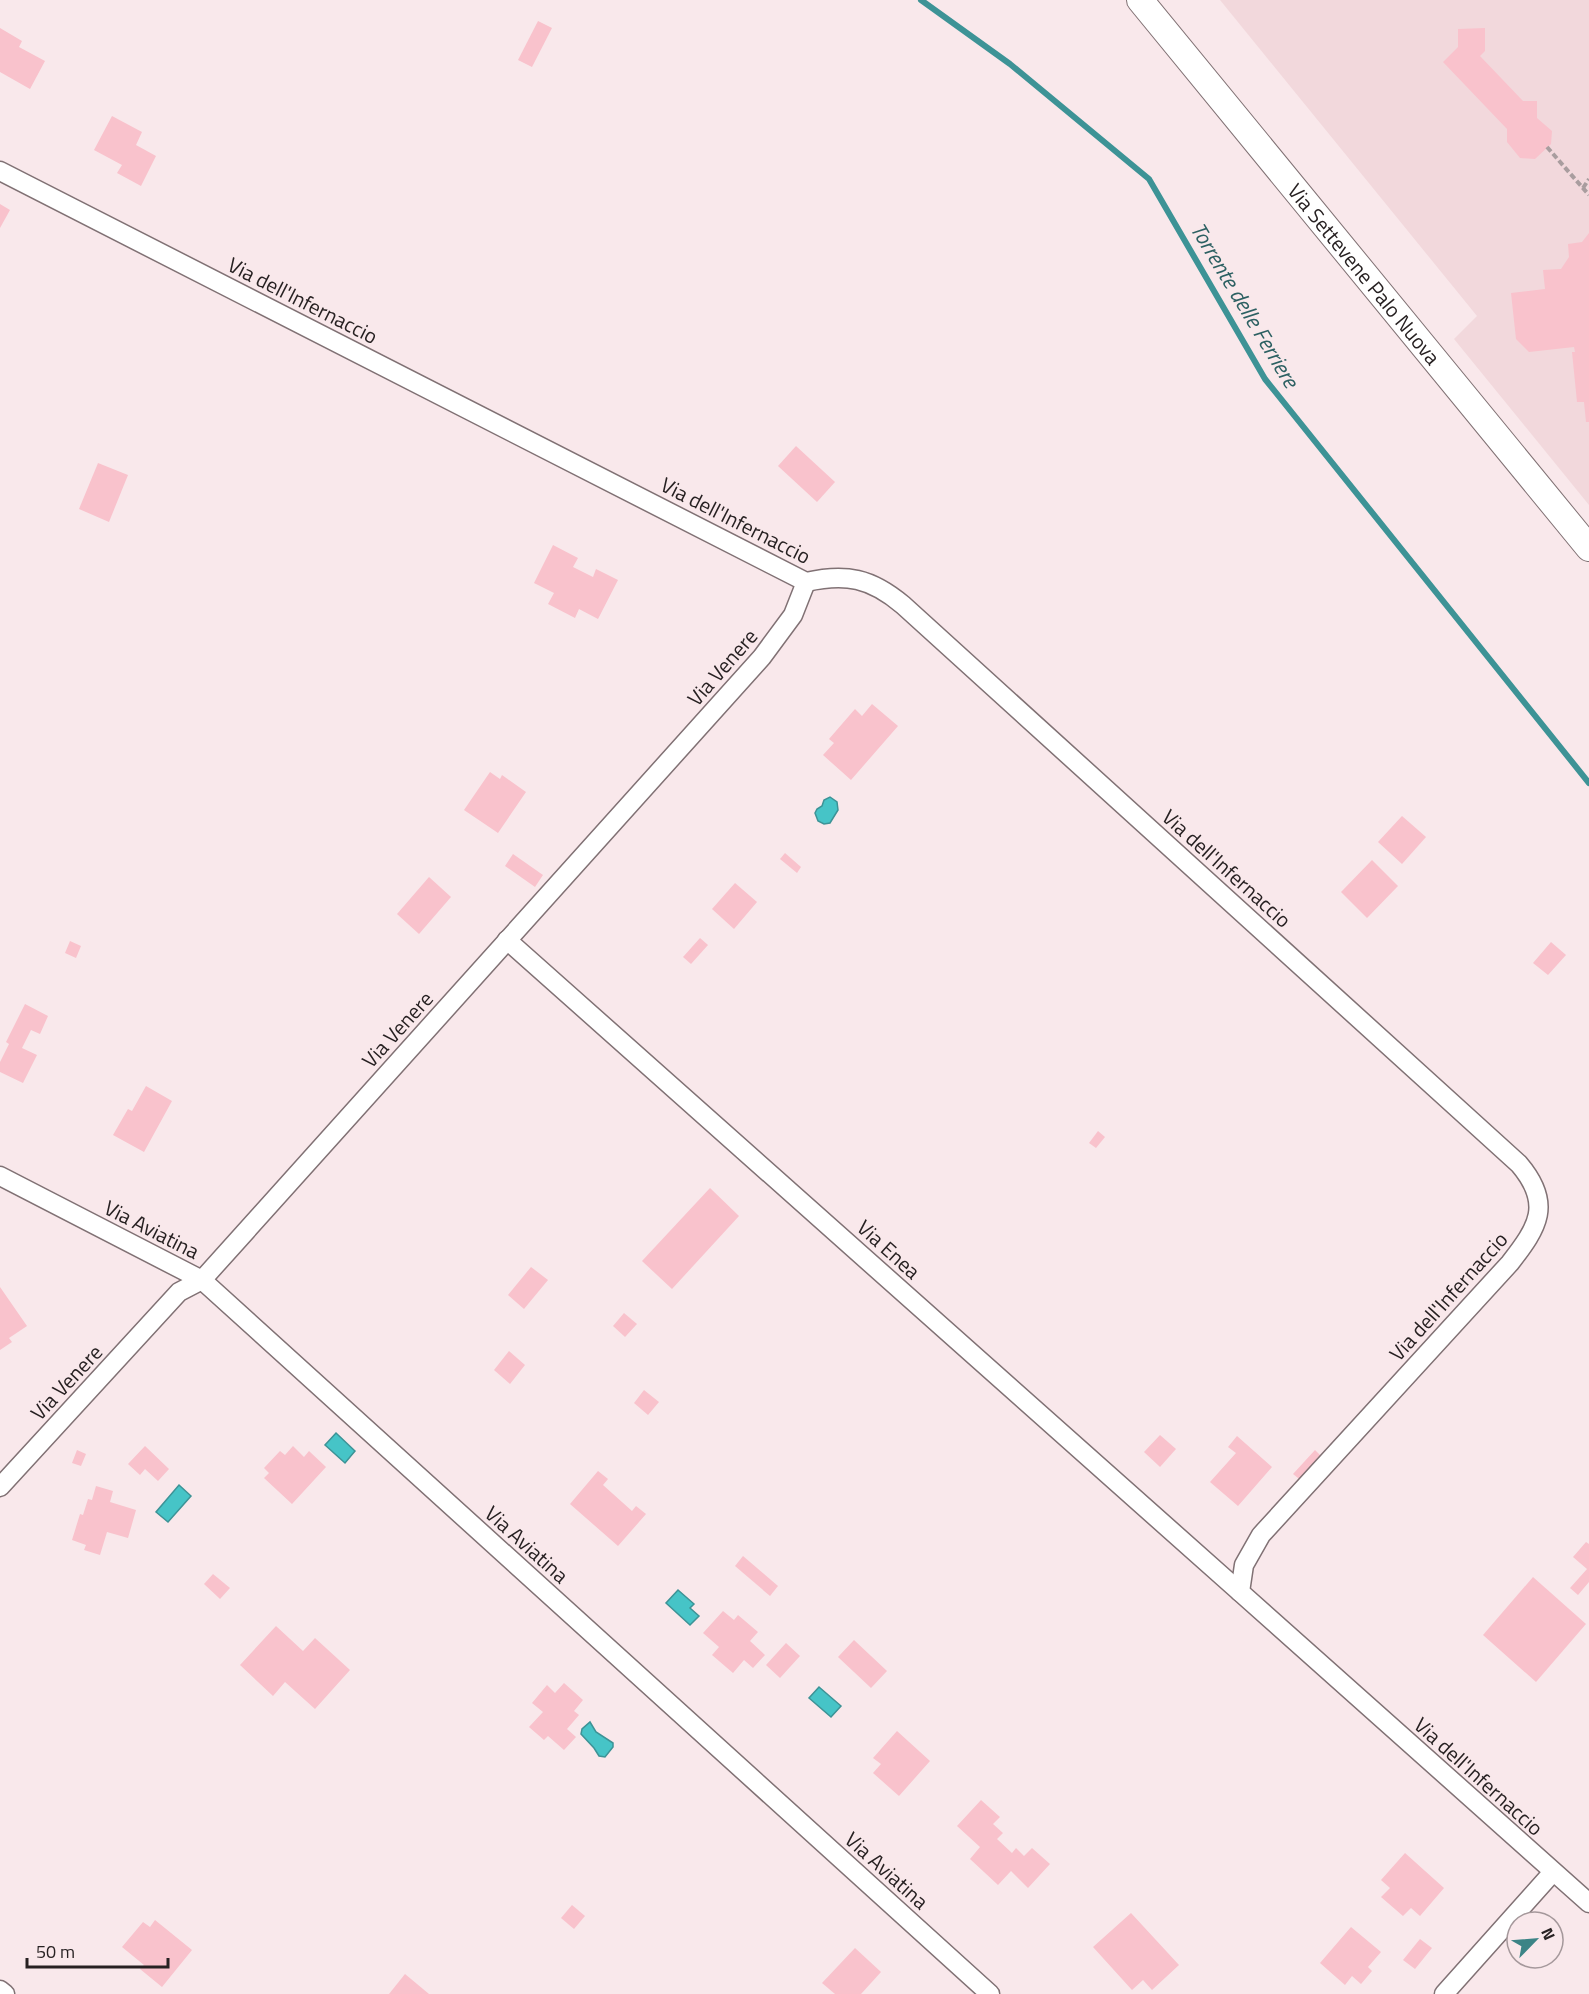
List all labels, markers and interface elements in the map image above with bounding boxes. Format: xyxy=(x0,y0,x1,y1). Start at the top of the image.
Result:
street label: Via Settevene Palo Nuova xyxy=(1280,176,1449,372)
water label: Torrente delle Ferriere xyxy=(1182,216,1309,396)
street label: Via dell'Infernaccio xyxy=(222,248,384,352)
street label: Via dell'Infernaccio xyxy=(655,468,817,572)
street label: Via Venere xyxy=(679,621,765,713)
street label: Via dell'Infernaccio xyxy=(1155,801,1299,935)
street label: Via Venere xyxy=(354,983,440,1075)
street label: Via Aviatina xyxy=(99,1191,206,1267)
street label: Via Enea xyxy=(850,1212,928,1287)
street label: Via dell'Infernaccio xyxy=(1381,1224,1515,1368)
street label: Via Venere xyxy=(22,1337,110,1427)
street label: Via Aviatina xyxy=(478,1498,576,1591)
street label: Via dell'Infernaccio xyxy=(1407,1709,1551,1843)
street label: Via Aviatina xyxy=(838,1824,936,1917)
north arrow xyxy=(1505,1910,1565,1970)
text: N xyxy=(1535,1924,1562,1944)
scale bar xyxy=(27,1931,168,1969)
text: 50 m xyxy=(36,1938,75,1965)

